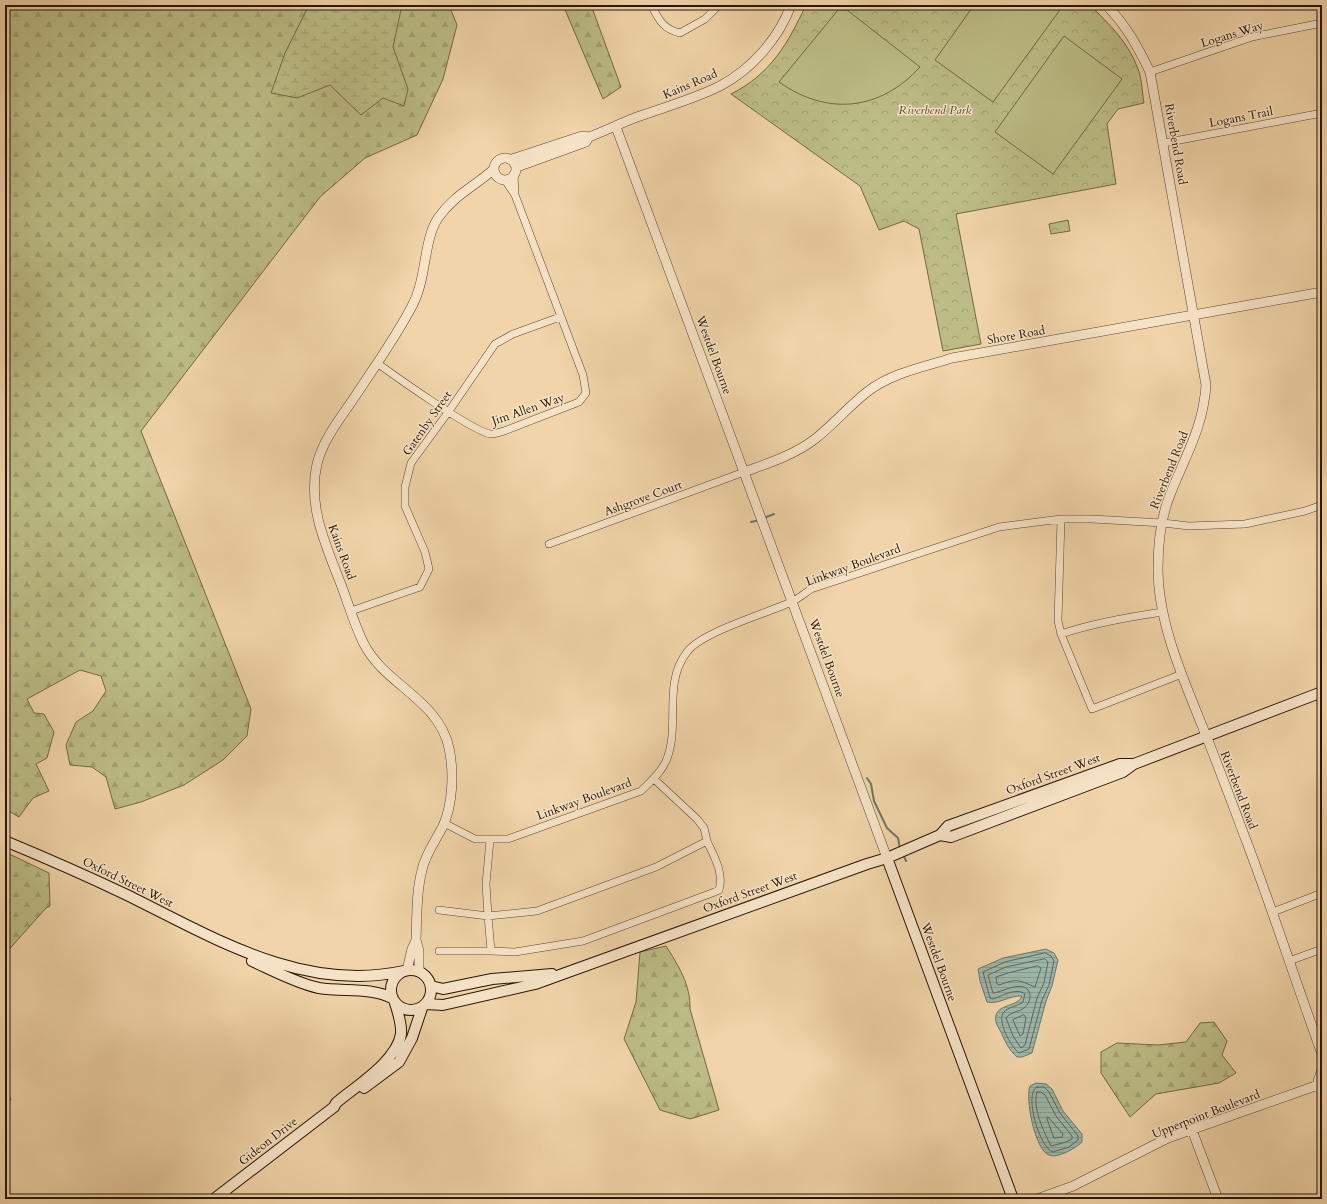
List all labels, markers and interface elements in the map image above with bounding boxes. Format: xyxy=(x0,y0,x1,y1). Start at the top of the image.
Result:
street label: Logans Way xyxy=(1199,17,1266,51)
street label: Kains Road xyxy=(660,65,720,103)
park label: Riverbend Park xyxy=(898,102,972,118)
street label: Riverbend Road xyxy=(1161,102,1191,187)
street label: Logans Trail xyxy=(1208,103,1274,131)
street label: Westdel Bourne xyxy=(692,313,736,396)
street label: Shore Road xyxy=(986,322,1047,348)
street label: Gatenby Street xyxy=(399,387,455,459)
street label: Jim Allen Way xyxy=(488,389,567,430)
street label: Riverbend Road xyxy=(1146,428,1192,511)
street label: Ashgrove Court xyxy=(602,476,684,520)
street label: Kains Road xyxy=(325,522,360,583)
street label: Linkway Boulevard xyxy=(803,540,903,590)
street label: Westdel Bourne xyxy=(805,616,849,699)
street label: Oxford Street West xyxy=(1004,749,1102,798)
street label: Riverbend Road xyxy=(1217,749,1261,832)
street label: Linkway Boulevard xyxy=(534,774,634,824)
street label: Oxford Street West xyxy=(80,853,176,911)
street label: Oxford Street West xyxy=(701,867,799,916)
street label: Westdel Bourne xyxy=(917,920,961,1003)
street label: Upperpoint Boulevard xyxy=(1150,1086,1263,1142)
street label: Gideon Drive xyxy=(235,1113,301,1169)

